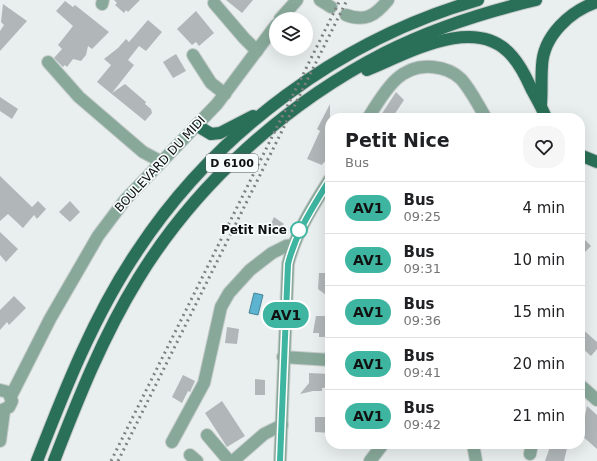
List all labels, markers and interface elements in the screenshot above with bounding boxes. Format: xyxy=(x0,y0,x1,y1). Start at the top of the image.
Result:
map controls xyxy=(269,12,313,56)
button: layers xyxy=(269,12,313,56)
street label: BOULEVARD DU MIDI xyxy=(112,113,208,215)
button: heart xyxy=(523,126,565,168)
text: Petit Nice xyxy=(345,129,450,151)
road number: D 6100 xyxy=(206,154,258,172)
text: Bus xyxy=(345,155,369,170)
text: Bus xyxy=(403,191,435,209)
text: 4 min xyxy=(522,199,565,217)
text: AV1 xyxy=(353,200,383,216)
text: 09:25 xyxy=(403,209,441,224)
marker: Petit Nice xyxy=(290,221,308,239)
place label: Petit Nice xyxy=(221,223,287,237)
text: Bus xyxy=(403,243,435,261)
text: 10 min xyxy=(513,251,565,269)
text: AV1 xyxy=(353,252,383,268)
text: 09:31 xyxy=(403,261,441,276)
text: Bus xyxy=(403,295,435,313)
line badge: AV1 xyxy=(263,302,309,328)
text: 15 min xyxy=(513,303,565,321)
text: AV1 xyxy=(353,304,383,320)
text: AV1 xyxy=(271,307,301,323)
text: 09:36 xyxy=(403,313,441,328)
text: Bus xyxy=(403,347,435,365)
text: 20 min xyxy=(513,355,565,373)
text: AV1 xyxy=(353,356,383,372)
text: 09:41 xyxy=(403,365,441,380)
text: Bus xyxy=(403,399,435,417)
text: 21 min xyxy=(513,407,565,425)
text: AV1 xyxy=(353,408,383,424)
text: 09:42 xyxy=(403,417,441,432)

